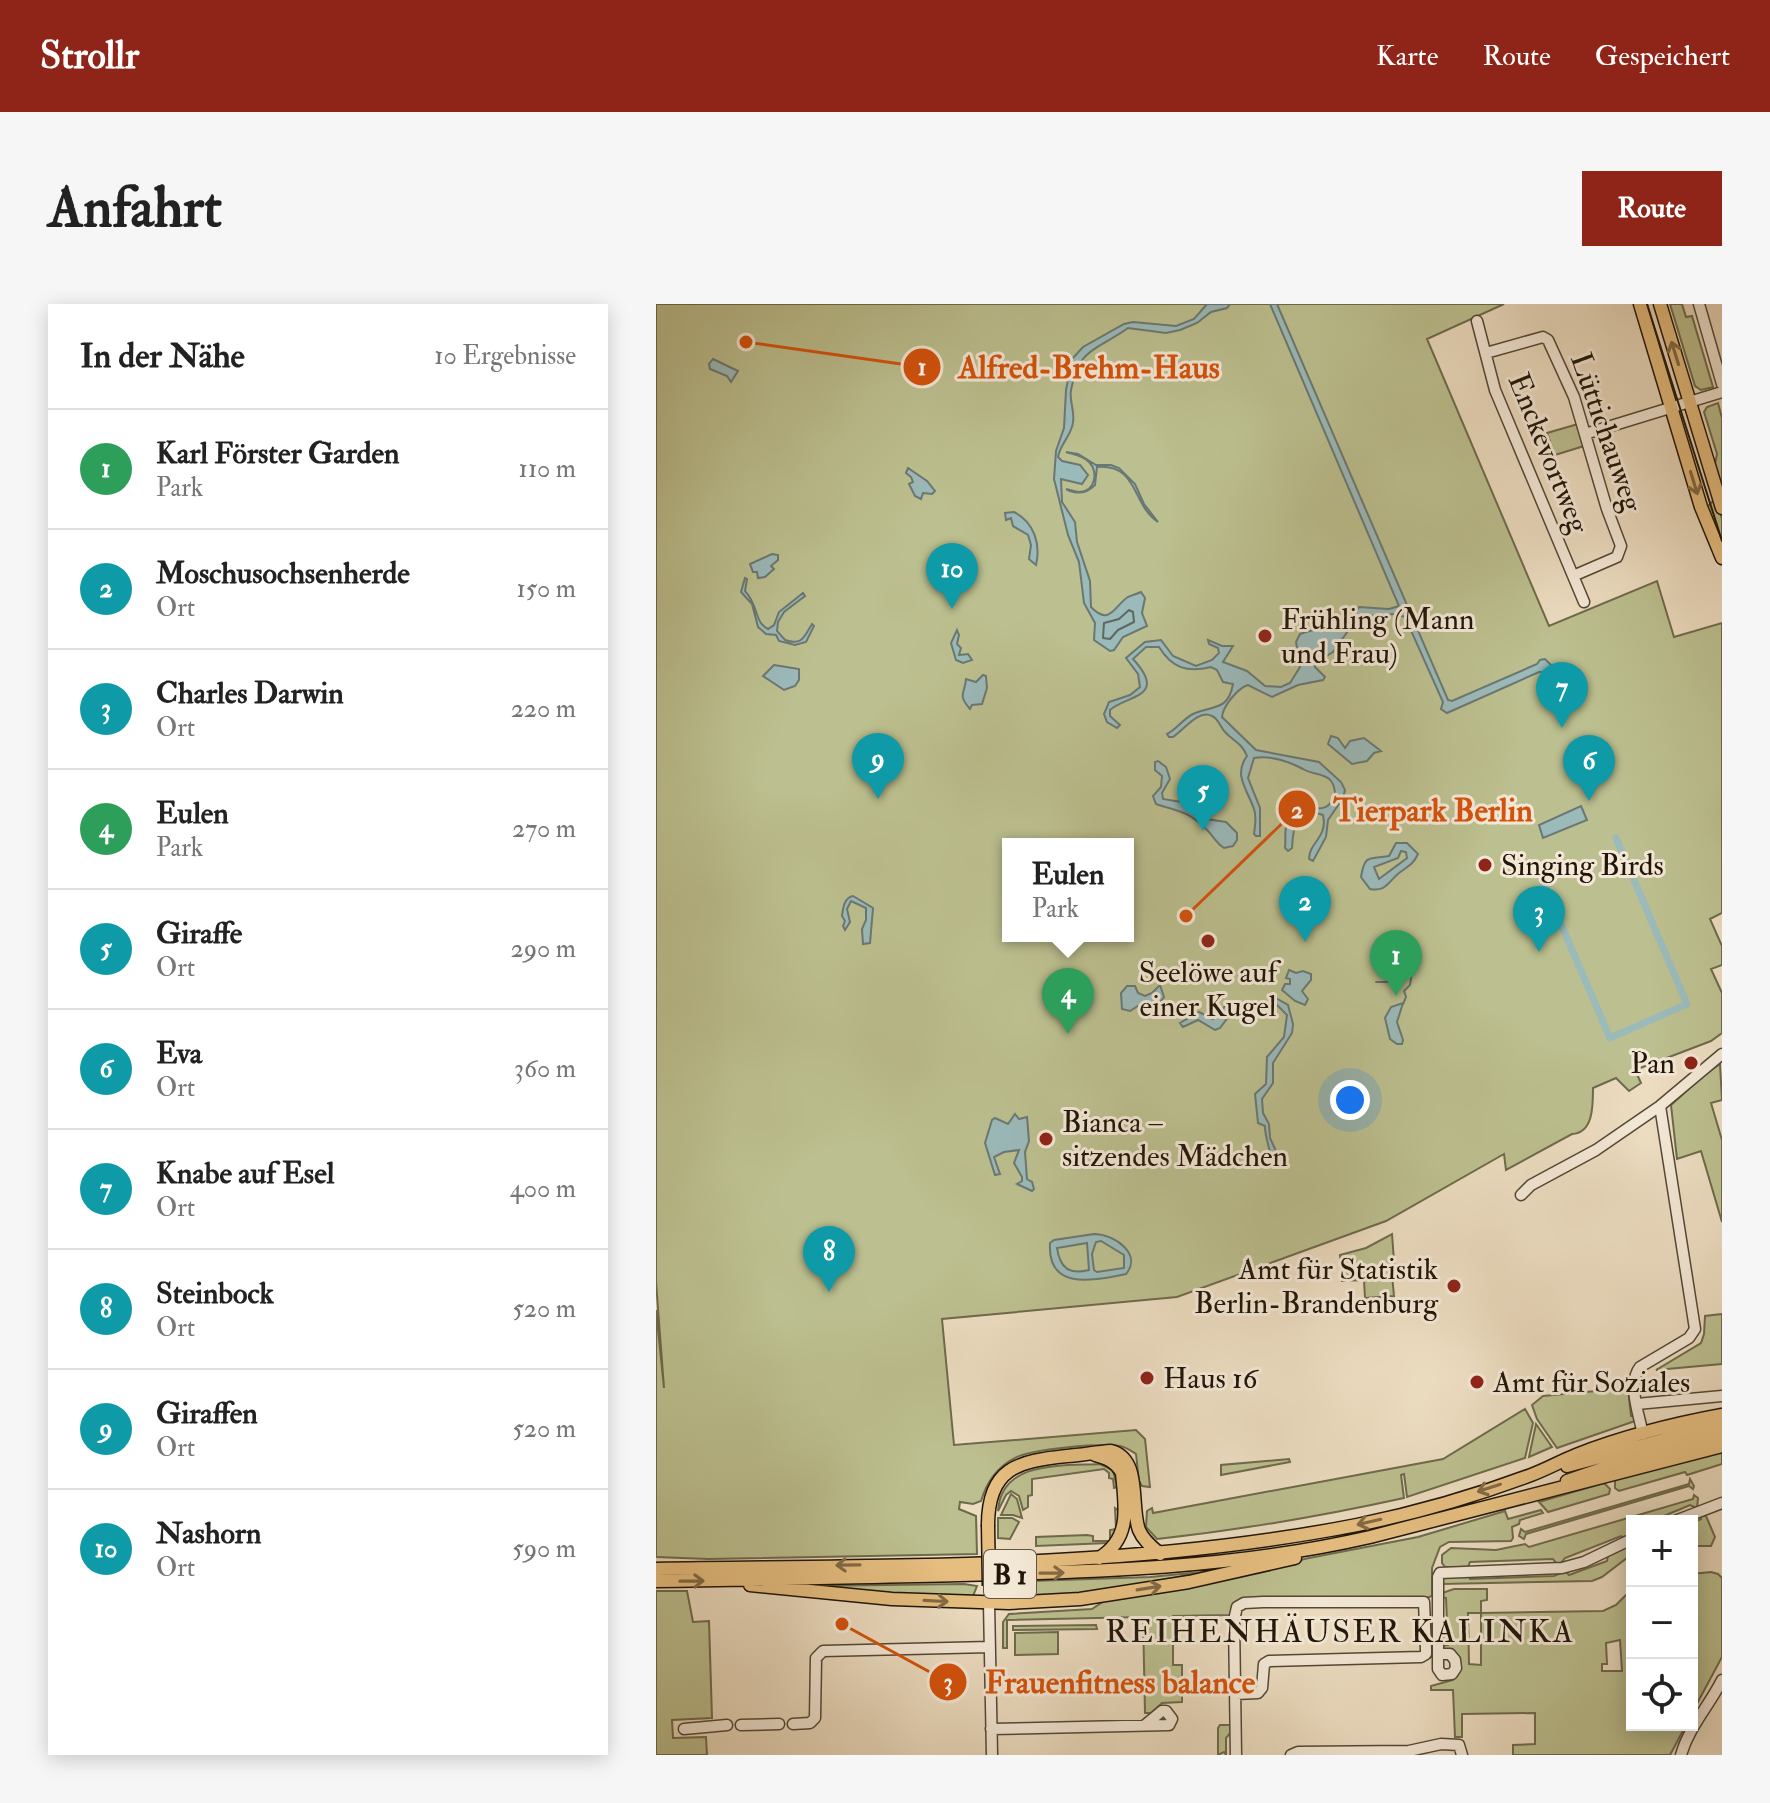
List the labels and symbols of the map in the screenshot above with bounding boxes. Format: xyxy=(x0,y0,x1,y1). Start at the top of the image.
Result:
callout: Alfred-Brehm-Haus xyxy=(902,339,1235,395)
one-way arrow xyxy=(1667,341,1681,366)
text: Alfred-Brehm-Haus xyxy=(956,348,1220,388)
street label: Lüttichauweg xyxy=(1562,348,1651,518)
text: 1 xyxy=(918,352,926,383)
street label: Enckevortweg xyxy=(1500,368,1598,540)
one-way arrow xyxy=(1687,469,1702,495)
pin: 10 xyxy=(926,543,978,609)
place label: Frühling (Mann und Frau) xyxy=(1281,601,1474,672)
marker: Frühling (Mann und Frau) xyxy=(1256,627,1274,645)
pin: 7 xyxy=(1536,662,1588,728)
pin: 9 xyxy=(852,733,904,799)
pin: 6 xyxy=(1563,735,1615,801)
pin: 5 xyxy=(1177,765,1229,831)
callout: Tierpark Berlin xyxy=(1277,781,1549,837)
text: Tierpark Berlin xyxy=(1332,791,1533,831)
text: 2 xyxy=(1291,795,1303,826)
place label: Singing Birds xyxy=(1501,847,1664,884)
marker: Singing Birds xyxy=(1476,856,1494,874)
pin: 2 xyxy=(1279,876,1331,942)
pin: 3 xyxy=(1513,886,1565,952)
pin: 1 xyxy=(1370,930,1422,996)
marker: Seelöwe auf einer Kugel xyxy=(1199,932,1217,950)
place label: Seelöwe auf einer Kugel xyxy=(1139,954,1281,1025)
pin: 4 xyxy=(1042,968,1094,1034)
place label: Pan xyxy=(1630,1045,1675,1082)
marker: Pan xyxy=(1682,1054,1700,1072)
your location xyxy=(1330,1080,1370,1120)
place label: Bianca – sitzendes Mädchen xyxy=(1062,1104,1288,1175)
marker: Bianca – sitzendes Mädchen xyxy=(1037,1130,1055,1148)
pin: 8 xyxy=(803,1226,855,1292)
place label: Amt für Statistik Berlin-Brandenburg xyxy=(1194,1251,1439,1322)
marker: Amt für Statistik Berlin-Brandenburg xyxy=(1445,1277,1463,1295)
place label: Haus 16 xyxy=(1163,1360,1260,1397)
place label: Amt für Soziales xyxy=(1492,1364,1690,1401)
marker: Haus 16 xyxy=(1138,1369,1156,1387)
marker: Amt für Soziales xyxy=(1468,1373,1486,1391)
one-way arrow xyxy=(1477,1482,1502,1497)
one-way arrow xyxy=(1356,1515,1382,1530)
road number: B 1 xyxy=(984,1550,1036,1598)
one-way arrow xyxy=(835,1558,862,1573)
one-way arrow xyxy=(1038,1565,1065,1581)
one-way arrow xyxy=(678,1573,705,1589)
one-way arrow xyxy=(1136,1580,1161,1595)
one-way arrow xyxy=(922,1594,949,1609)
district label: REIHENHÄUSER KALINKA xyxy=(1105,1612,1575,1652)
callout: Frauenfitness balance xyxy=(928,1654,1271,1710)
text: Frauenfitness balance xyxy=(985,1663,1256,1703)
text: 3 xyxy=(943,1667,953,1698)

